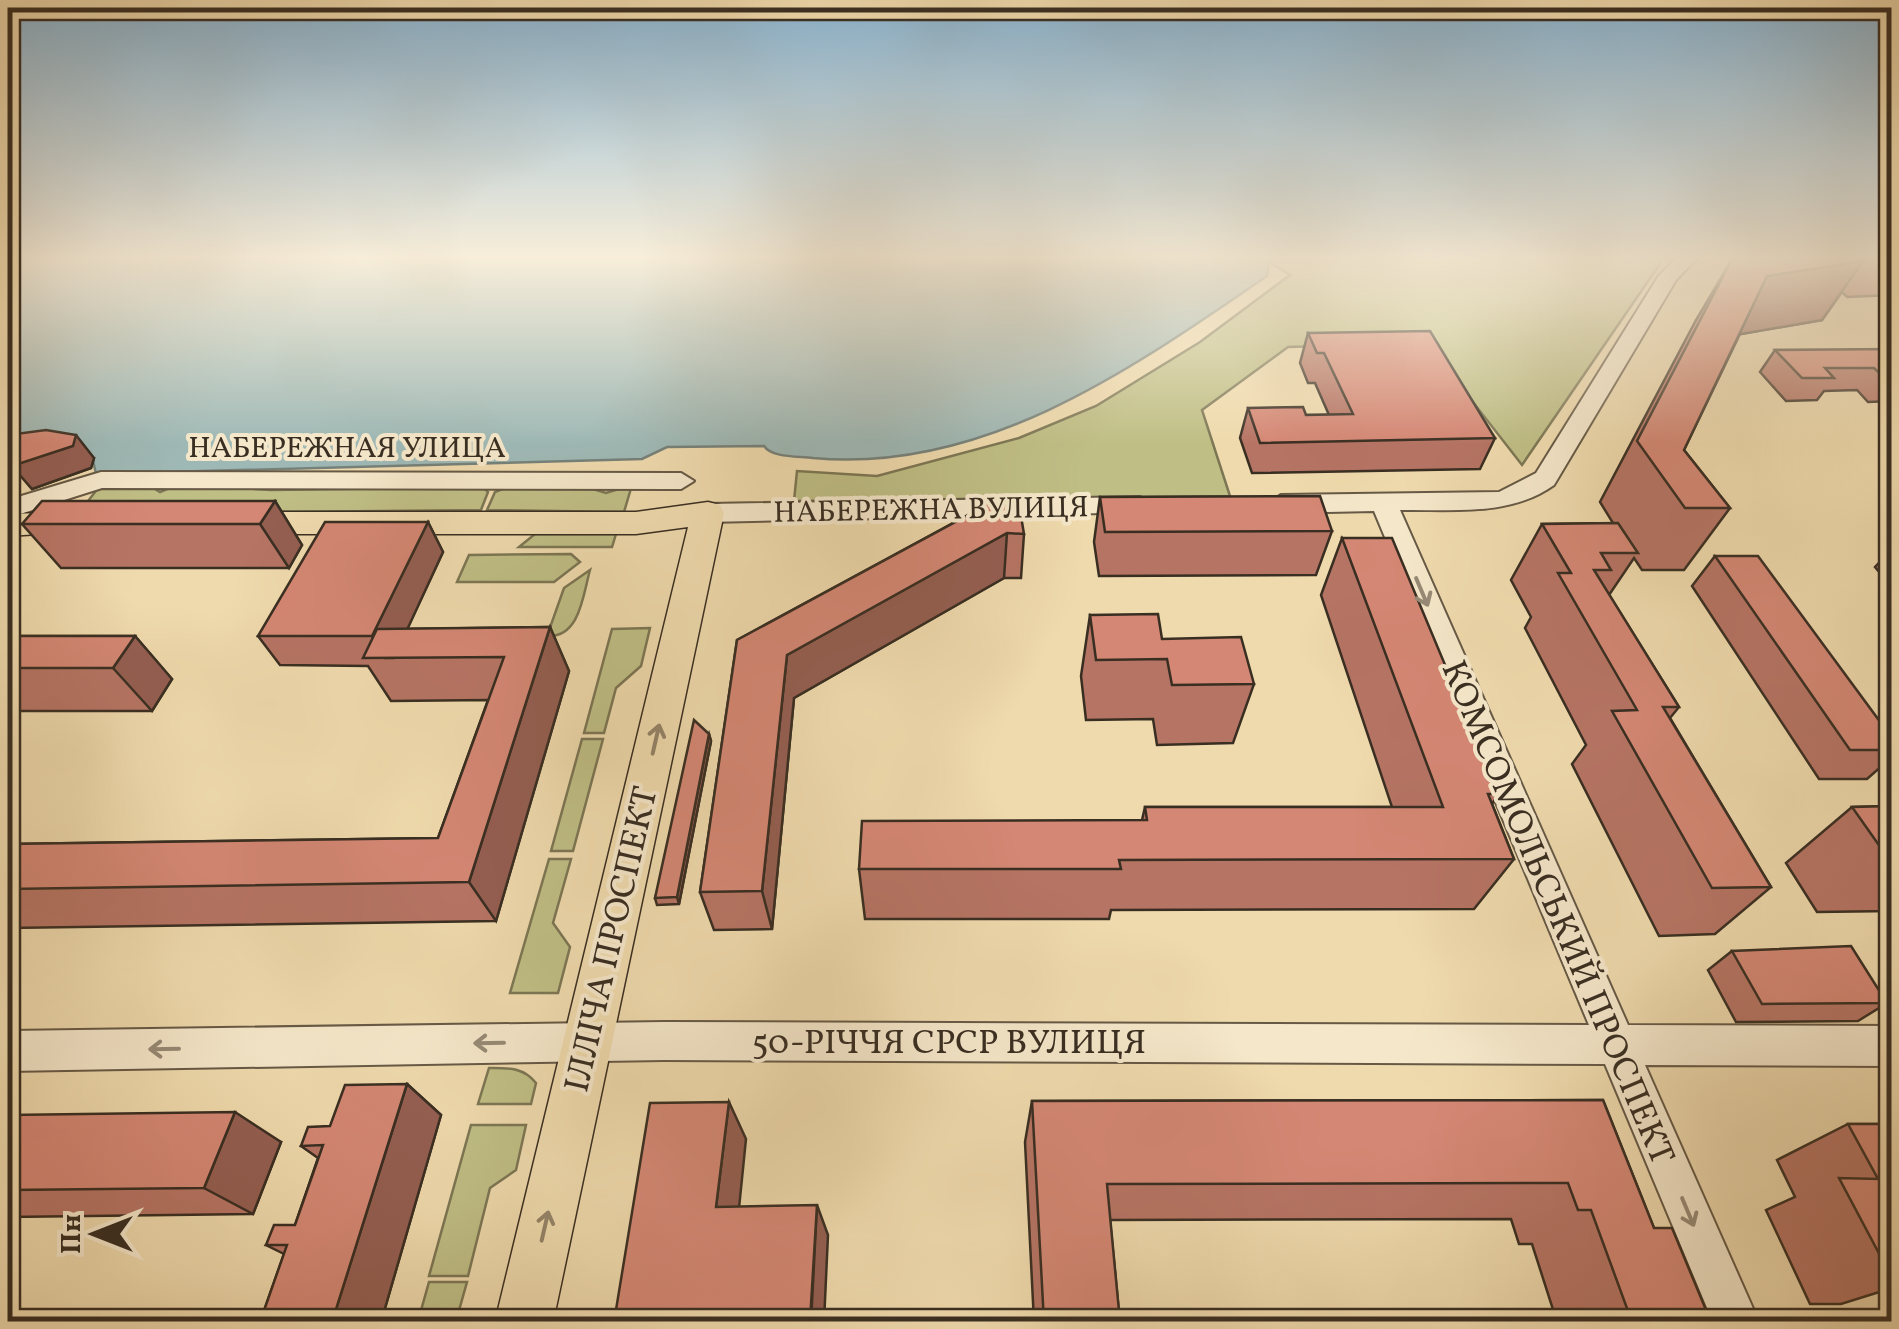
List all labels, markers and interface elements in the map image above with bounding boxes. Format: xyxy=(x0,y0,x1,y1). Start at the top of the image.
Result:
street label: НАБЕРЕЖНАЯ УЛИЦА xyxy=(188,428,506,470)
street label: НАБЕРЕЖНА ВУЛИЦЯ xyxy=(773,487,1089,535)
one-way arrow xyxy=(1414,576,1432,607)
street label: КОМСОМОЛЬСЬКИЙ ПРОСПЕКТ xyxy=(1428,654,1685,1173)
one-way arrow xyxy=(648,724,666,756)
street label: ІЛЛІЧА ПРОСПЕКТ xyxy=(554,782,671,1097)
street label: 50-РІЧЧЯ СРСР ВУЛИЦЯ xyxy=(752,1020,1146,1068)
one-way arrow xyxy=(473,1033,505,1052)
one-way arrow xyxy=(149,1040,182,1058)
north arrow xyxy=(45,1184,145,1284)
one-way arrow xyxy=(1680,1196,1698,1227)
one-way arrow xyxy=(537,1211,555,1243)
text: Пн xyxy=(53,1214,92,1254)

